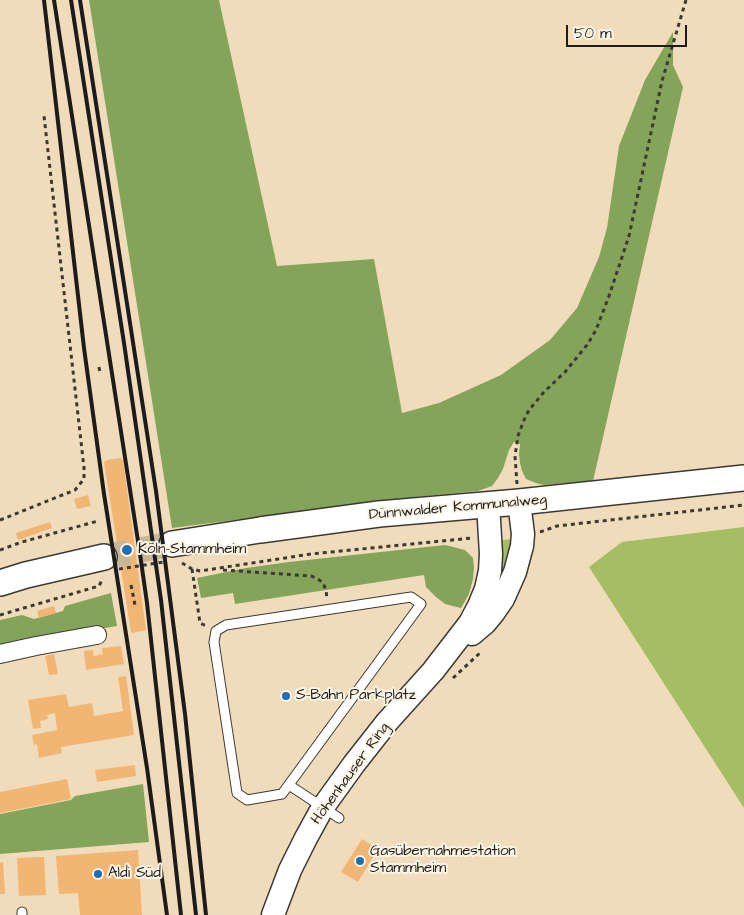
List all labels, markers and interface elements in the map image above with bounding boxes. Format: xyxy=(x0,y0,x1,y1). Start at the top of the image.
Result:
scale bar xyxy=(569,15,690,47)
text: 50 m xyxy=(574,23,612,44)
street label: Dünnwalder Kommunalweg xyxy=(368,491,548,525)
place label: Köln-Stammheim xyxy=(138,541,246,559)
marker: Köln-Stammheim xyxy=(120,543,134,557)
place label: S-Bahn Parkplatz xyxy=(296,687,416,705)
marker: S-Bahn Parkplatz xyxy=(280,690,292,702)
street label: Höhenhauser Ring xyxy=(308,720,394,828)
place label: Gasübernahmestation Stammheim xyxy=(370,843,516,878)
marker: Gasübernahmestation Stammheim xyxy=(354,855,366,867)
place label: Aldi Süd xyxy=(108,865,161,883)
marker: Aldi Süd xyxy=(92,868,104,880)

